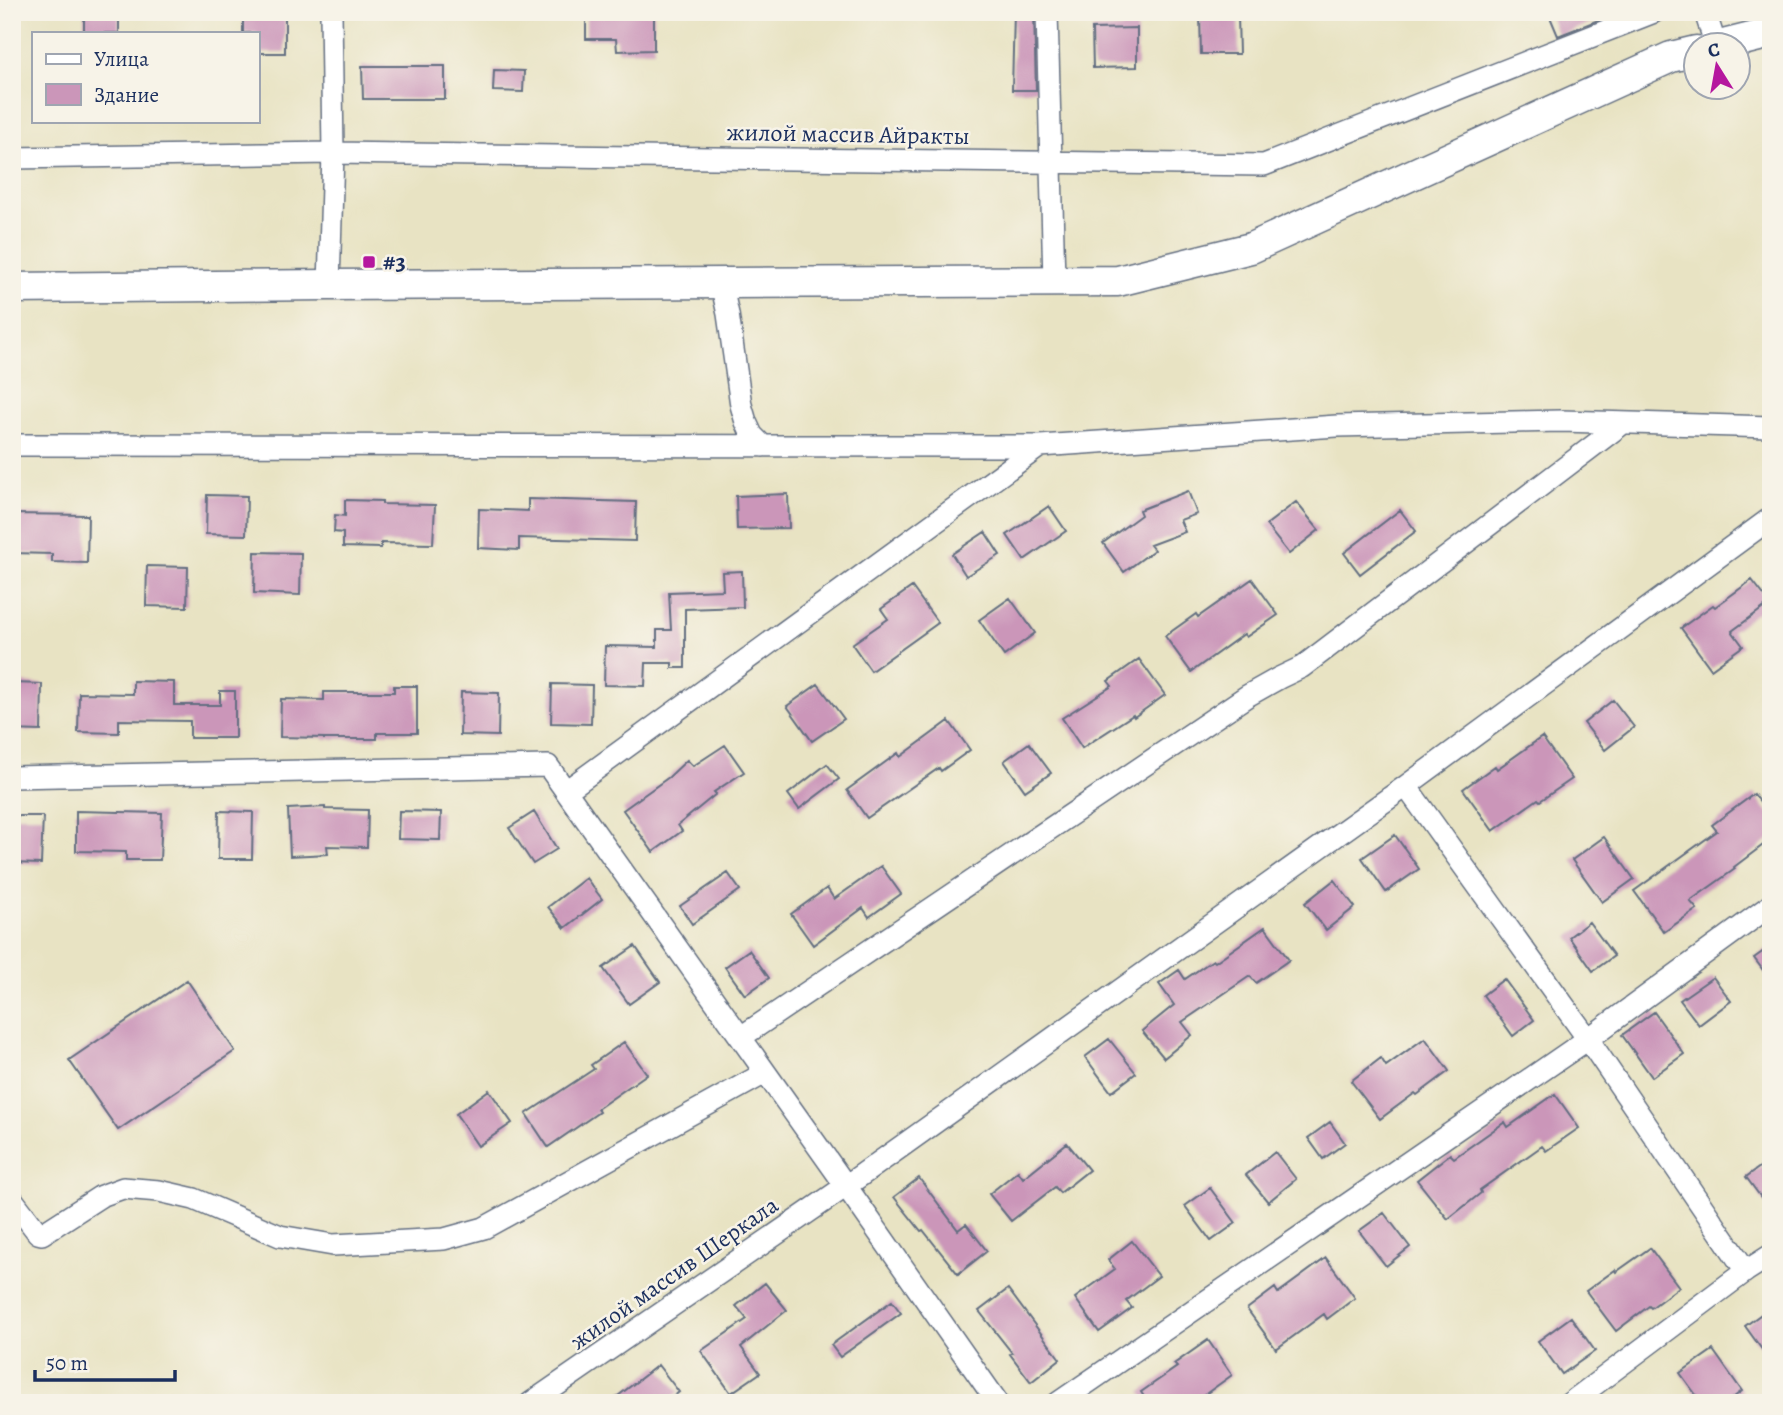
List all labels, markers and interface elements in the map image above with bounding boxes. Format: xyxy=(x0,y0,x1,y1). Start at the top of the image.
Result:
legend xyxy=(32,32,259,122)
north arrow xyxy=(1682,32,1752,102)
text: С xyxy=(1706,36,1722,64)
text: Улица xyxy=(94,45,149,73)
text: Здание xyxy=(94,81,159,109)
street label: жилой массив Айракты xyxy=(726,116,970,152)
place label: #3 xyxy=(383,246,406,278)
marker: #3 xyxy=(361,254,377,270)
street label: жилой массив Шеркала xyxy=(563,1189,785,1357)
scale bar xyxy=(35,1338,175,1382)
text: 50 m xyxy=(46,1349,88,1377)

